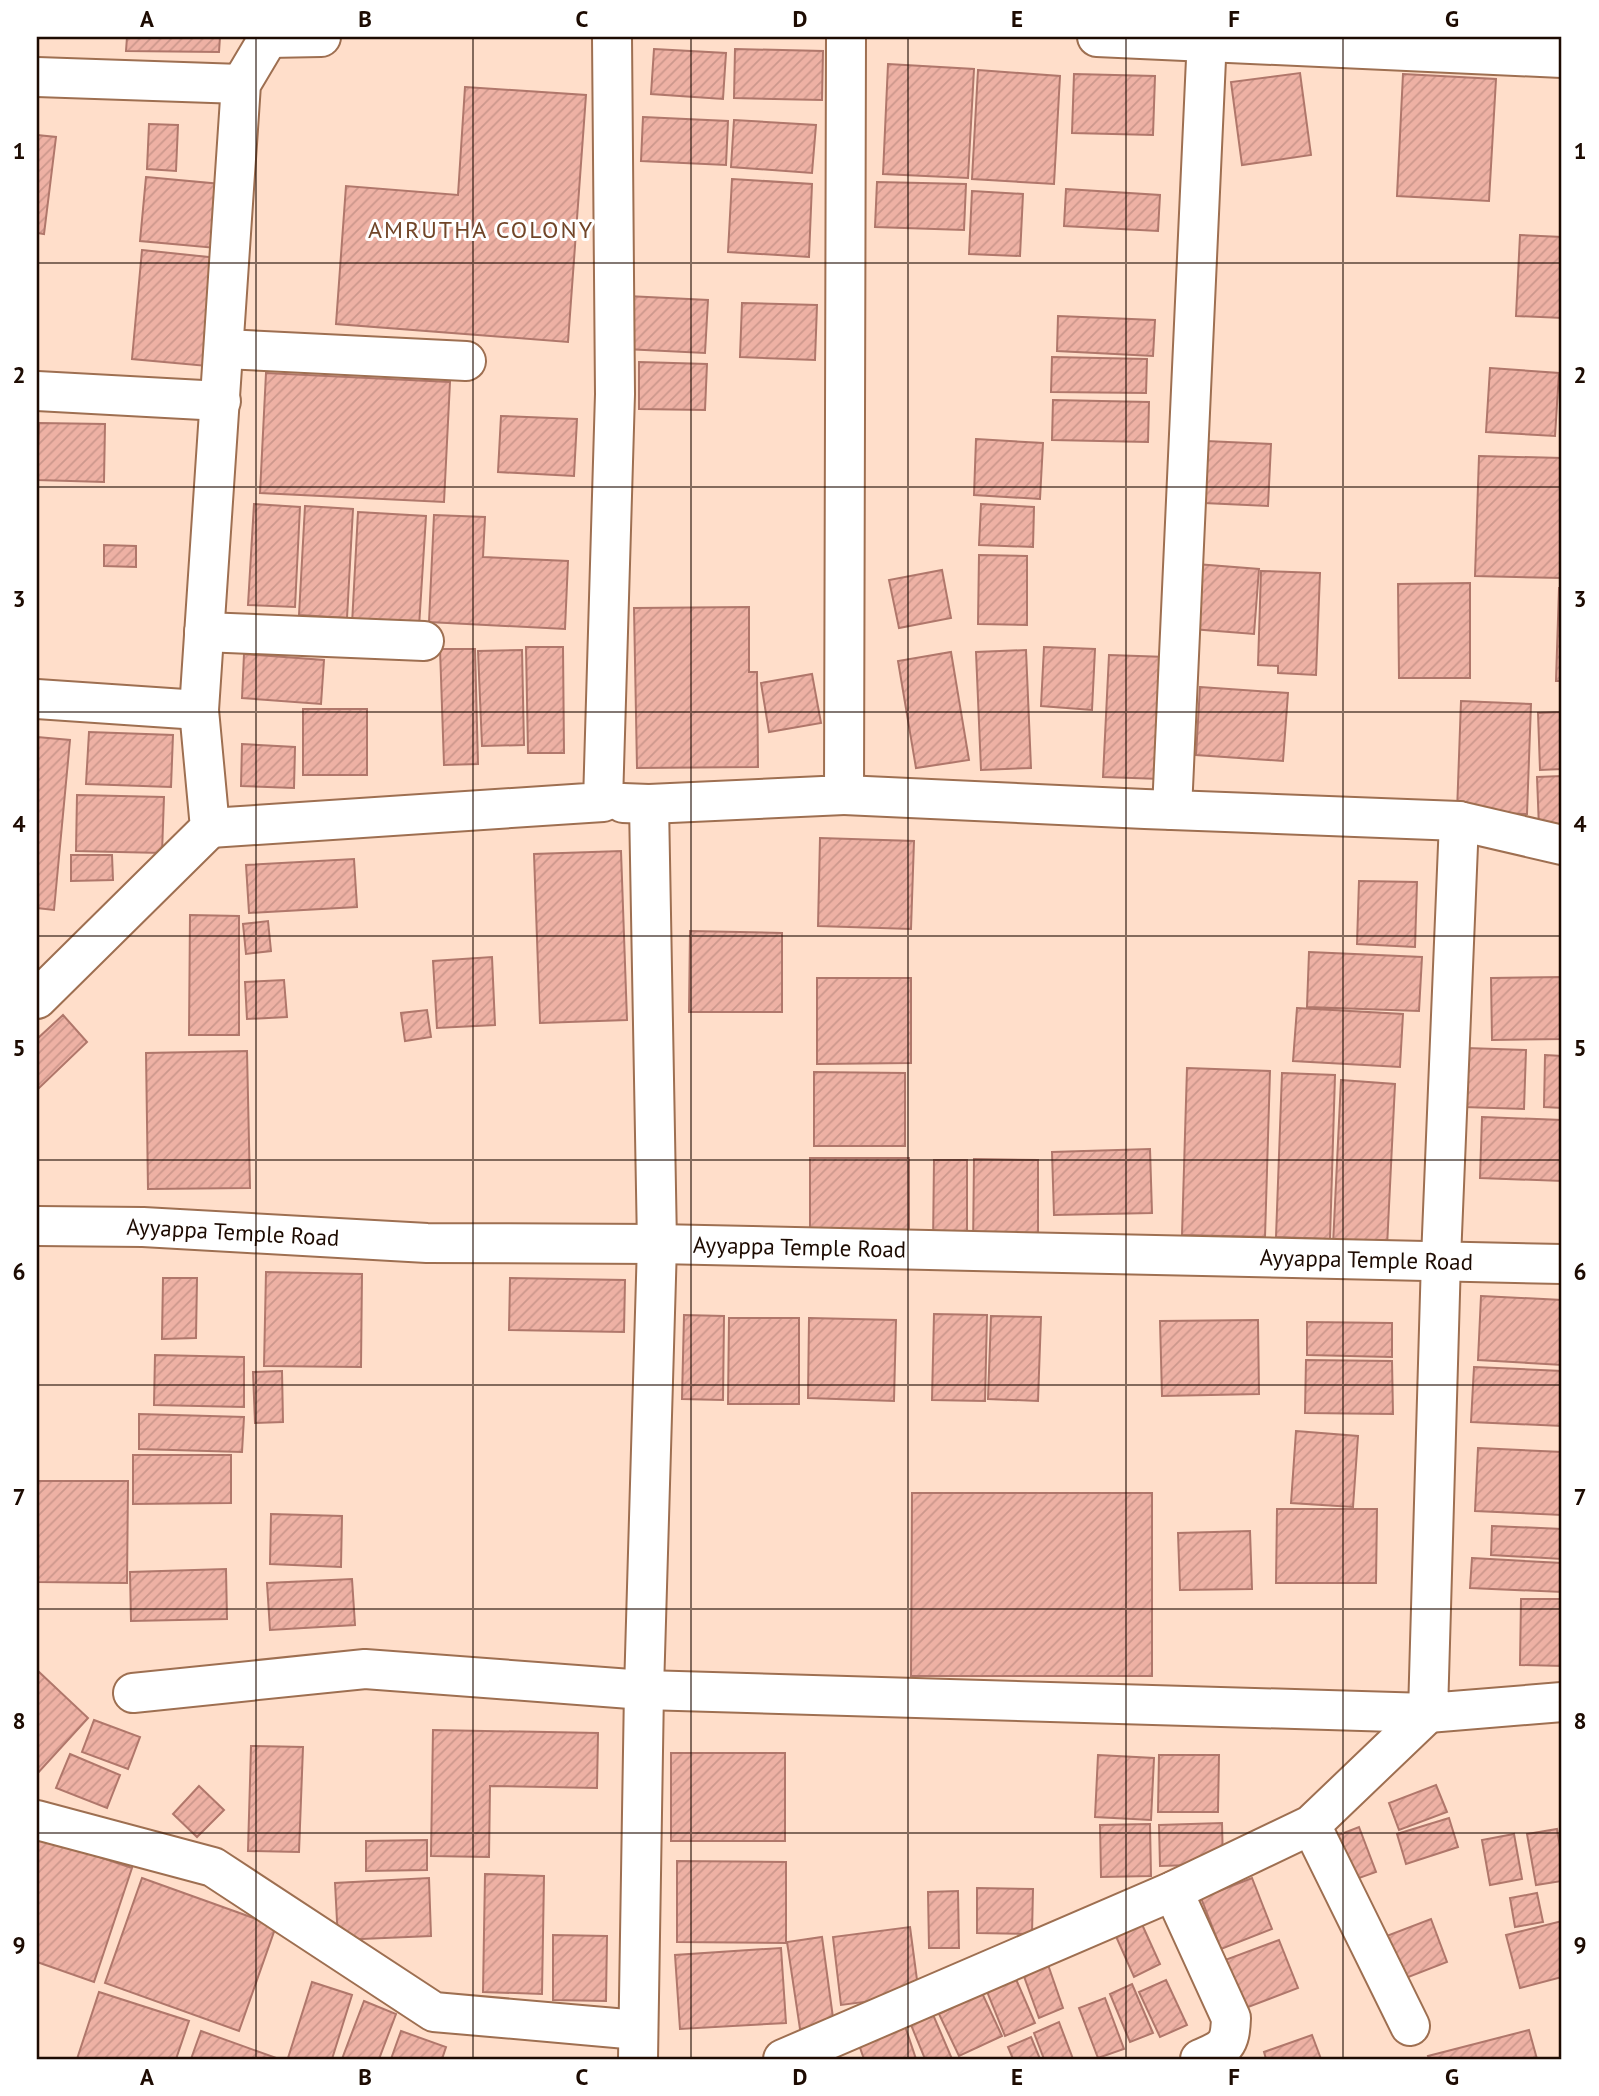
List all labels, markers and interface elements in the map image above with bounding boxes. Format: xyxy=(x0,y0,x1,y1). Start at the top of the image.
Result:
text: A xyxy=(140,4,154,33)
text: B xyxy=(358,4,372,33)
text: C xyxy=(576,4,589,33)
text: D xyxy=(793,4,807,33)
text: E xyxy=(1011,4,1023,33)
text: F xyxy=(1228,4,1240,33)
text: G xyxy=(1445,4,1459,33)
text: 1 xyxy=(12,136,26,165)
text: 1 xyxy=(1573,136,1587,165)
district label: AMRUTHA COLONY xyxy=(368,214,594,245)
text: 2 xyxy=(12,360,26,389)
text: 2 xyxy=(1573,360,1587,389)
text: 3 xyxy=(12,584,26,613)
text: 3 xyxy=(1573,584,1587,613)
text: 4 xyxy=(12,809,26,838)
text: 4 xyxy=(1573,809,1587,838)
text: 5 xyxy=(12,1033,26,1062)
text: 5 xyxy=(1573,1033,1587,1062)
street label: Ayyappa Temple Road xyxy=(126,1212,340,1252)
street label: Ayyappa Temple Road xyxy=(693,1230,907,1264)
street label: Ayyappa Temple Road xyxy=(1259,1242,1473,1276)
text: 6 xyxy=(12,1257,26,1286)
text: 6 xyxy=(1573,1257,1587,1286)
text: 7 xyxy=(12,1482,26,1511)
text: 7 xyxy=(1573,1482,1587,1511)
text: 8 xyxy=(12,1706,26,1735)
text: 8 xyxy=(1573,1706,1587,1735)
text: 9 xyxy=(12,1930,26,1959)
text: 9 xyxy=(1573,1930,1587,1959)
text: A xyxy=(140,2062,154,2091)
text: B xyxy=(358,2062,372,2091)
text: C xyxy=(576,2062,589,2091)
text: D xyxy=(793,2062,807,2091)
text: E xyxy=(1011,2062,1023,2091)
text: F xyxy=(1228,2062,1240,2091)
text: G xyxy=(1445,2062,1459,2091)

